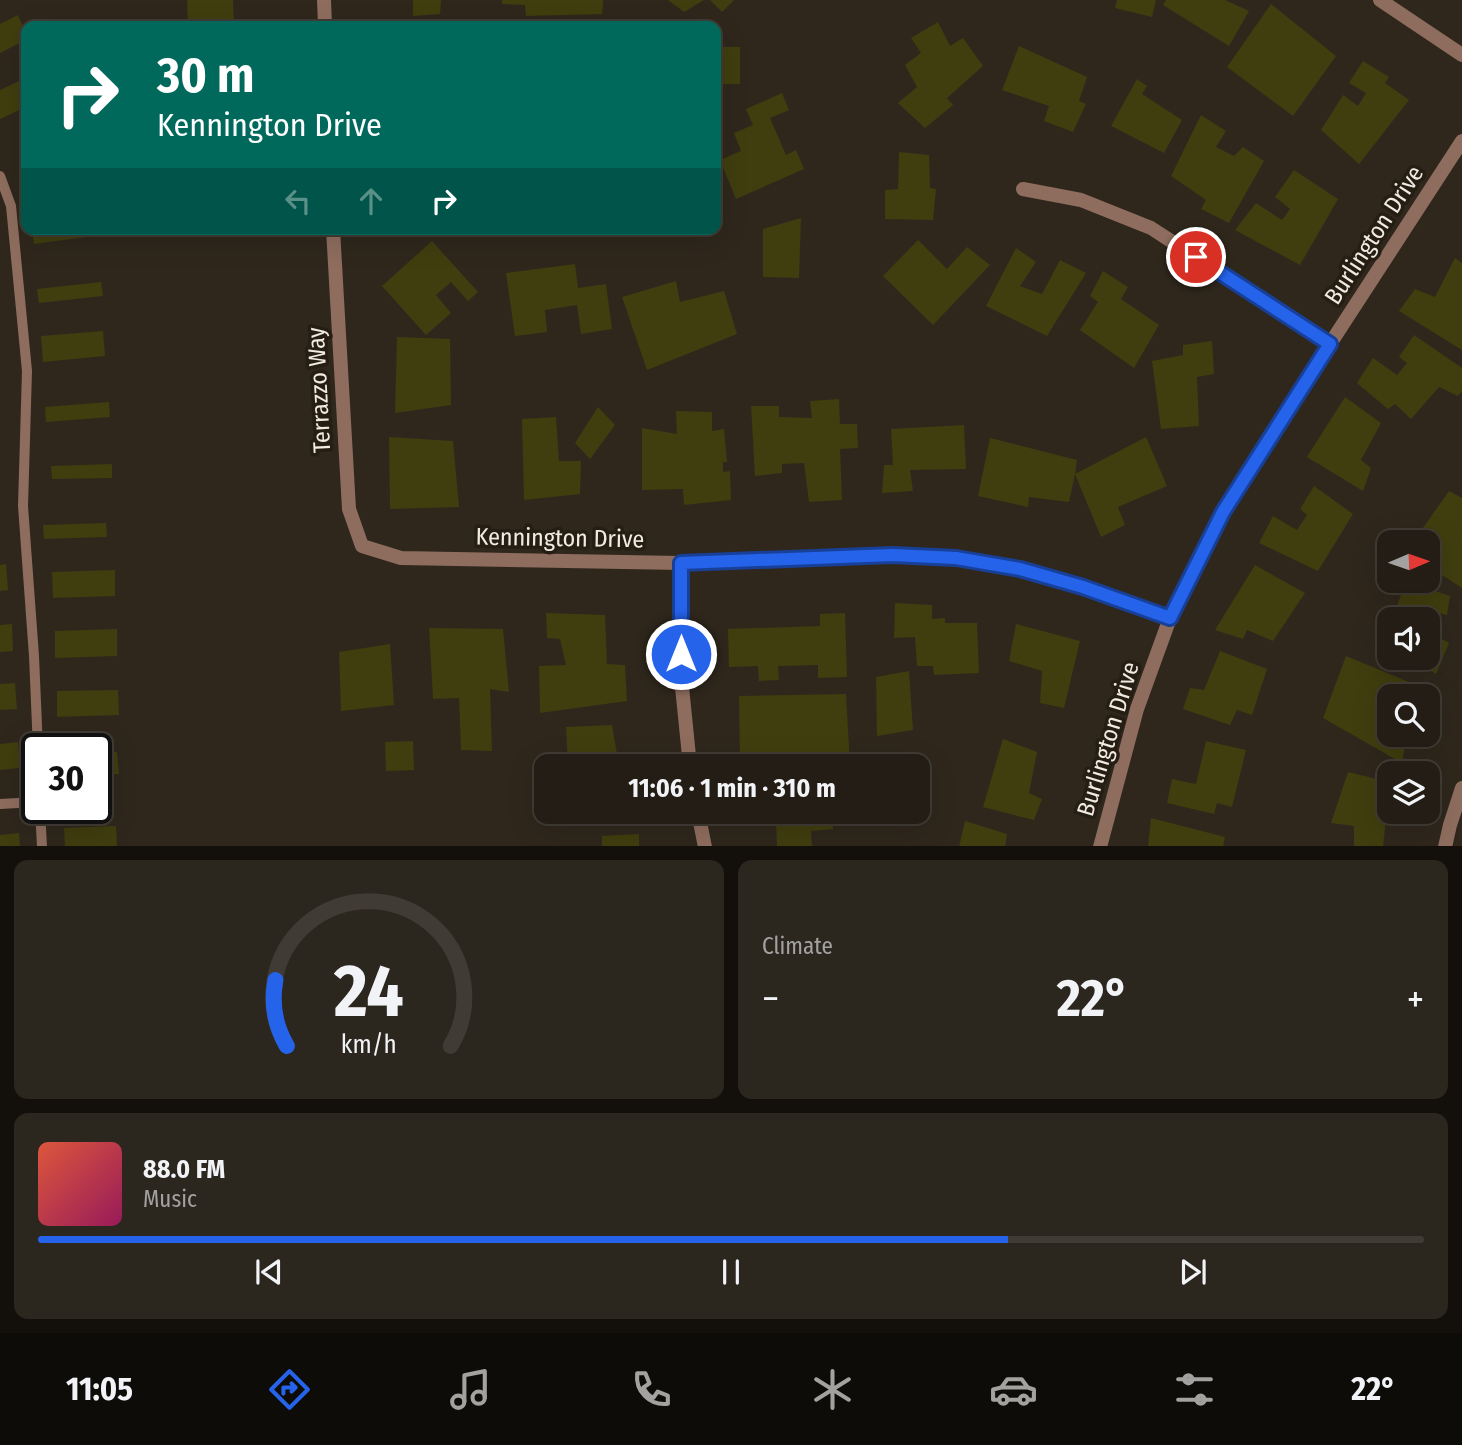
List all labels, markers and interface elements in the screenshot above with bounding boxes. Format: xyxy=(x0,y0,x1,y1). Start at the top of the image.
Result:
text: 30 m xyxy=(157,46,255,105)
icon: right xyxy=(42,49,133,140)
text: Kennington Drive xyxy=(157,106,382,144)
street label: Burlington Drive xyxy=(1319,160,1429,310)
icon: left xyxy=(279,182,317,220)
icon: ahead xyxy=(352,182,390,220)
icon: right xyxy=(425,182,463,220)
pin xyxy=(1166,227,1226,287)
icon: arrive xyxy=(1177,238,1215,276)
street label: Terrazzo Way xyxy=(302,326,336,454)
street label: Kennington Drive xyxy=(475,523,645,553)
north arrow xyxy=(1377,530,1440,593)
map controls xyxy=(1377,530,1440,824)
button: sound xyxy=(1377,607,1440,670)
position arrow xyxy=(644,617,718,691)
street label: Burlington Drive xyxy=(1071,659,1145,819)
button: search xyxy=(1377,684,1440,747)
speed limit sign: 30 xyxy=(21,733,112,824)
button: layers xyxy=(1377,761,1440,824)
text: 11:06 · 1 min · 310 m xyxy=(628,773,836,804)
text: Climate xyxy=(762,932,833,960)
text: 24 xyxy=(333,948,404,1035)
text: 22° xyxy=(1057,967,1129,1030)
text: − xyxy=(762,976,779,1022)
text: + xyxy=(1407,976,1424,1022)
text: km/h xyxy=(341,1029,397,1059)
text: 88.0 FM xyxy=(143,1154,225,1185)
text: Music xyxy=(143,1185,197,1213)
icon: previous xyxy=(250,1253,288,1291)
icon: pause xyxy=(712,1253,750,1291)
icon: next xyxy=(1174,1253,1212,1291)
icon: directions xyxy=(265,1365,314,1414)
icon: music xyxy=(446,1365,495,1414)
icon: phone xyxy=(627,1365,676,1414)
icon: climate xyxy=(808,1365,857,1414)
icon: car xyxy=(989,1365,1038,1414)
icon: filters xyxy=(1170,1365,1219,1414)
text: 11:05 xyxy=(66,1370,133,1408)
text: 22° xyxy=(1351,1370,1396,1408)

